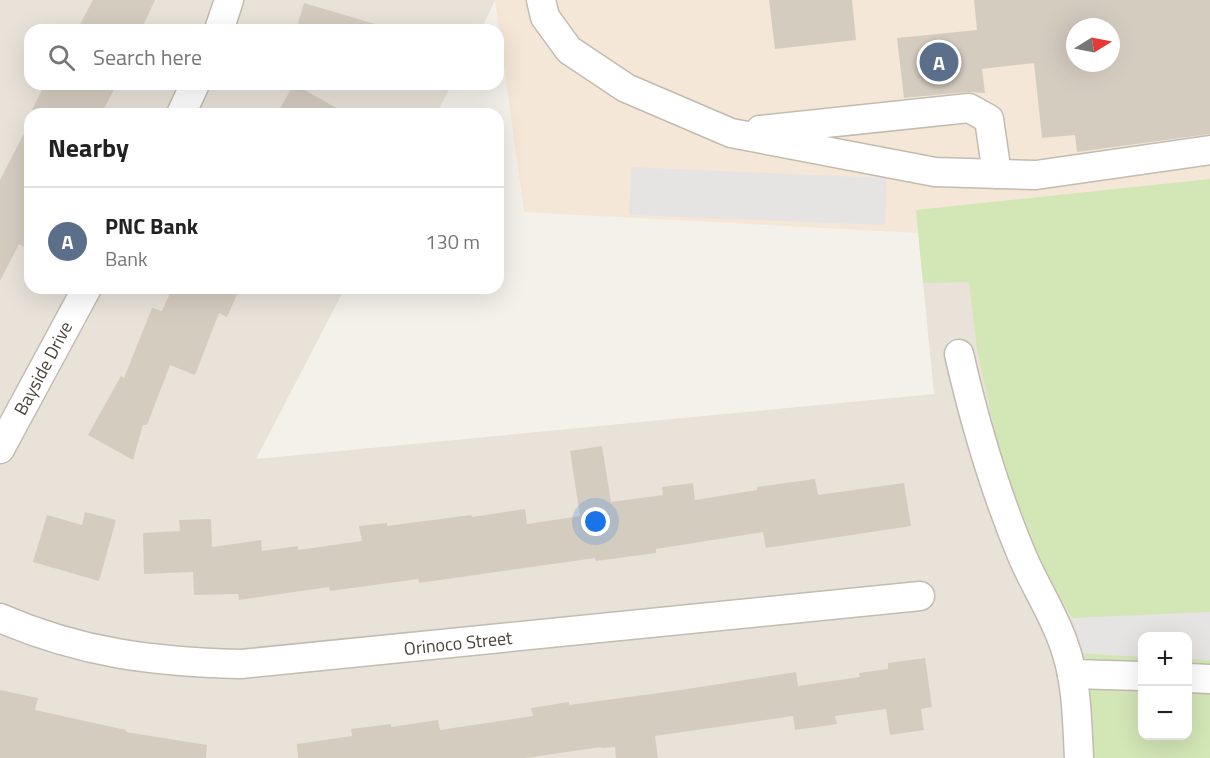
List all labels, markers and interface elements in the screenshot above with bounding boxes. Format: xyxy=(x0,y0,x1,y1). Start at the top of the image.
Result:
north arrow xyxy=(1066,18,1120,72)
search box xyxy=(24,24,504,90)
text: Search here xyxy=(93,40,202,74)
pin: A xyxy=(920,40,958,84)
icon: search xyxy=(45,41,78,74)
text: Nearby xyxy=(48,128,129,167)
text: PNC Bank xyxy=(105,209,198,243)
text: A xyxy=(61,226,74,257)
text: 130 m xyxy=(425,226,480,257)
text: Bank xyxy=(105,243,148,274)
street label: Bayside Drive xyxy=(7,316,79,420)
your location xyxy=(581,507,610,536)
street label: Orinoco Street xyxy=(402,624,514,662)
map controls xyxy=(1138,632,1192,740)
button: + xyxy=(1138,632,1192,686)
button: − xyxy=(1138,686,1192,740)

